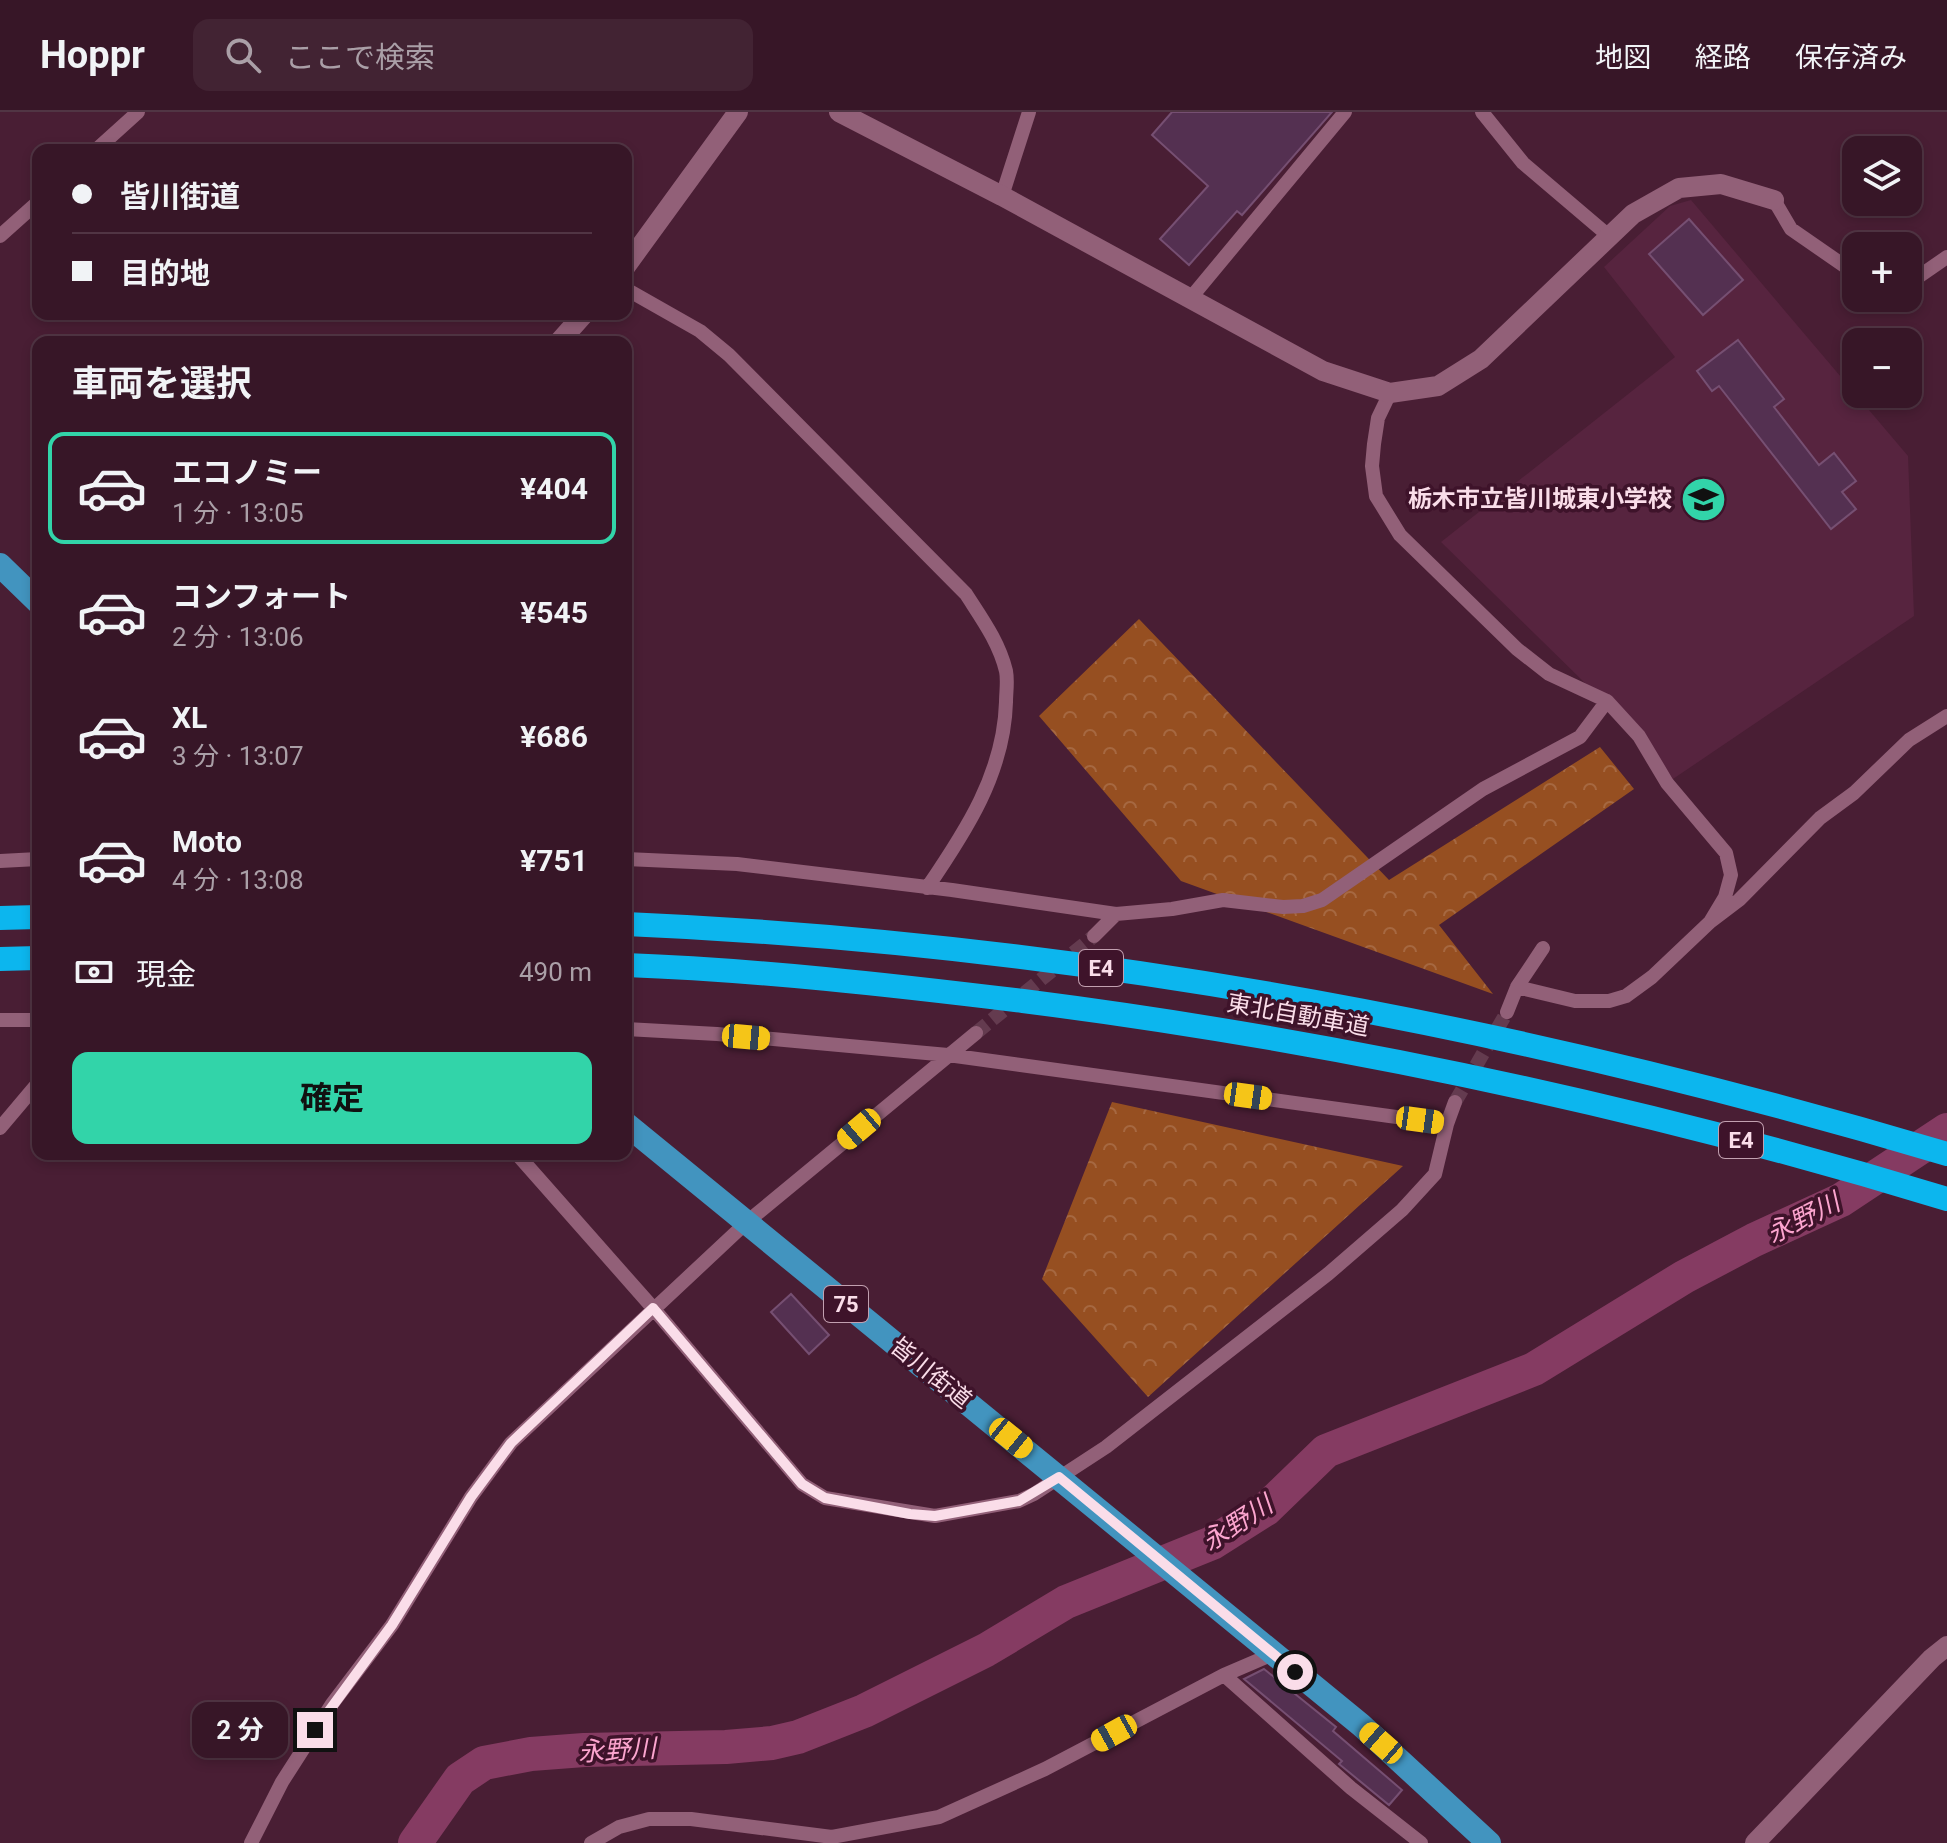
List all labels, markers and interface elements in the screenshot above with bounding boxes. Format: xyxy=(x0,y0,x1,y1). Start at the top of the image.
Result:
search box xyxy=(193,19,753,91)
text: Hoppr xyxy=(40,33,145,77)
icon: search xyxy=(221,33,265,77)
text: ここで検索 xyxy=(285,40,435,75)
text: 地図 xyxy=(1595,41,1651,74)
text: 経路 xyxy=(1695,41,1751,74)
text: 保存済み xyxy=(1795,41,1907,74)
map controls xyxy=(1842,136,1922,408)
button: layers xyxy=(1842,136,1922,216)
text: 皆川街道 xyxy=(120,179,240,214)
button: + xyxy=(1842,232,1922,312)
text: 目的地 xyxy=(120,256,210,291)
button: − xyxy=(1842,328,1922,408)
text: 車両を選択 xyxy=(72,363,252,405)
icon: car xyxy=(76,452,148,524)
text: エコノミー xyxy=(172,455,322,490)
text: ¥404 xyxy=(520,471,588,506)
school or university icon: 栃木市立皆川城東小学校 xyxy=(1679,475,1727,523)
place label: 栃木市立皆川城東小学校 xyxy=(1408,485,1672,513)
text: 1 分 · 13:05 xyxy=(172,498,304,528)
icon: car xyxy=(76,576,148,648)
text: コンフォート xyxy=(172,579,351,614)
text: ¥545 xyxy=(520,595,588,630)
text: 2 分 · 13:06 xyxy=(172,622,304,652)
icon: car xyxy=(76,700,148,772)
text: XL xyxy=(172,700,207,735)
text: ¥686 xyxy=(520,719,588,754)
text: 3 分 · 13:07 xyxy=(172,741,304,771)
icon: car xyxy=(76,824,148,896)
text: Moto xyxy=(172,824,242,859)
text: ¥751 xyxy=(520,843,588,878)
text: 4 分 · 13:08 xyxy=(172,865,304,895)
icon: cash xyxy=(72,950,116,994)
road number: E4 xyxy=(1079,950,1123,986)
text: 現金 xyxy=(136,957,196,992)
text: 490 m xyxy=(519,957,592,987)
street label: 東北自動車道 xyxy=(1225,989,1371,1041)
car xyxy=(721,1023,771,1051)
button: 確定 xyxy=(72,1052,592,1144)
car xyxy=(1223,1081,1273,1111)
car xyxy=(833,1104,885,1154)
car xyxy=(1395,1105,1445,1135)
road number: E4 xyxy=(1719,1122,1763,1158)
water label: 永野川 xyxy=(1761,1186,1847,1249)
road number: 75 xyxy=(824,1286,868,1322)
street label: 皆川街道 xyxy=(885,1332,977,1414)
car xyxy=(985,1414,1037,1462)
water label: 永野川 xyxy=(1196,1488,1280,1557)
route start xyxy=(1277,1654,1313,1690)
callout: 2 分 xyxy=(191,1702,287,1758)
car xyxy=(1087,1711,1141,1755)
route end xyxy=(297,1712,333,1748)
text: 2 分 xyxy=(216,1715,264,1745)
car xyxy=(1355,1718,1407,1768)
water label: 永野川 xyxy=(577,1733,660,1767)

